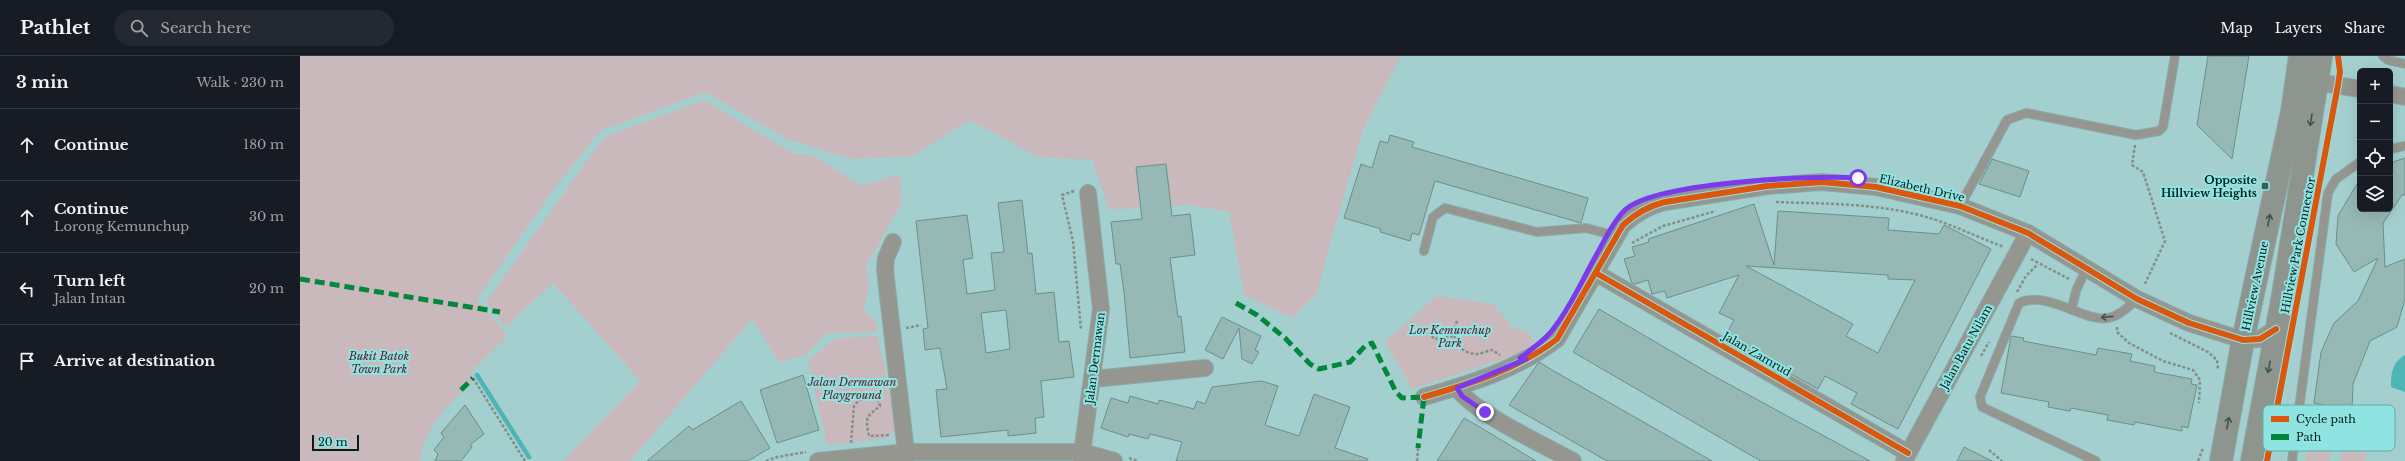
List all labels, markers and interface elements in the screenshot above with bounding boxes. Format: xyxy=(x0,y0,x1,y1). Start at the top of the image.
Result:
search box xyxy=(114,10,394,46)
text: Pathlet xyxy=(20,16,90,39)
icon: search xyxy=(128,17,150,39)
text: Search here xyxy=(160,18,251,37)
text: Map xyxy=(2220,19,2253,37)
text: Layers xyxy=(2275,19,2322,37)
text: Share xyxy=(2344,19,2385,37)
map controls xyxy=(2357,68,2393,212)
button: + xyxy=(2357,68,2393,104)
text: 3 min xyxy=(16,72,69,93)
text: Walk · 230 m xyxy=(196,74,284,91)
button: − xyxy=(2357,104,2393,140)
one-way arrow xyxy=(2307,114,2315,127)
icon: ahead xyxy=(16,134,38,156)
text: Continue xyxy=(54,135,129,154)
text: 180 m xyxy=(243,136,284,153)
button: locate xyxy=(2357,140,2393,176)
route start xyxy=(1849,169,1867,187)
street label: Elizabeth Drive xyxy=(1878,171,1966,205)
place label: Opposite Hillview Heights xyxy=(2161,173,2258,200)
street label: Hillview Park Connector xyxy=(2278,175,2318,314)
button: layers xyxy=(2357,176,2393,212)
marker: Opposite Hillview Heights xyxy=(2260,181,2270,191)
text: Continue xyxy=(54,199,129,218)
icon: ahead xyxy=(16,206,38,228)
text: 30 m xyxy=(249,208,284,225)
one-way arrow xyxy=(2265,214,2273,227)
text: Lorong Kemunchup xyxy=(54,218,189,235)
street label: Hillview Avenue xyxy=(2239,240,2271,332)
text: Turn left xyxy=(54,271,125,290)
icon: left xyxy=(16,278,38,300)
text: 20 m xyxy=(249,280,284,297)
text: Jalan Intan xyxy=(54,290,125,307)
street label: Jalan Batu Nilam xyxy=(1936,302,1995,394)
street label: Jalan Dermawan xyxy=(1082,311,1108,407)
one-way arrow xyxy=(2101,314,2114,321)
park label: Lor Kemunchup Park xyxy=(1408,323,1491,350)
street label: Jalan Zamrud xyxy=(1718,328,1794,380)
park label: Bukit Batok Town Park xyxy=(348,349,410,376)
icon: arrive xyxy=(16,350,38,372)
text: Arrive at destination xyxy=(54,351,215,370)
one-way arrow xyxy=(2265,360,2273,373)
park label: Jalan Dermawan Playground xyxy=(807,375,896,402)
route end xyxy=(1476,403,1494,421)
legend xyxy=(2263,405,2395,451)
text: Cycle path xyxy=(2296,412,2356,426)
one-way arrow xyxy=(2224,417,2232,430)
text: Path xyxy=(2296,430,2322,444)
scale bar xyxy=(312,433,359,452)
text: 20 m xyxy=(318,435,348,449)

